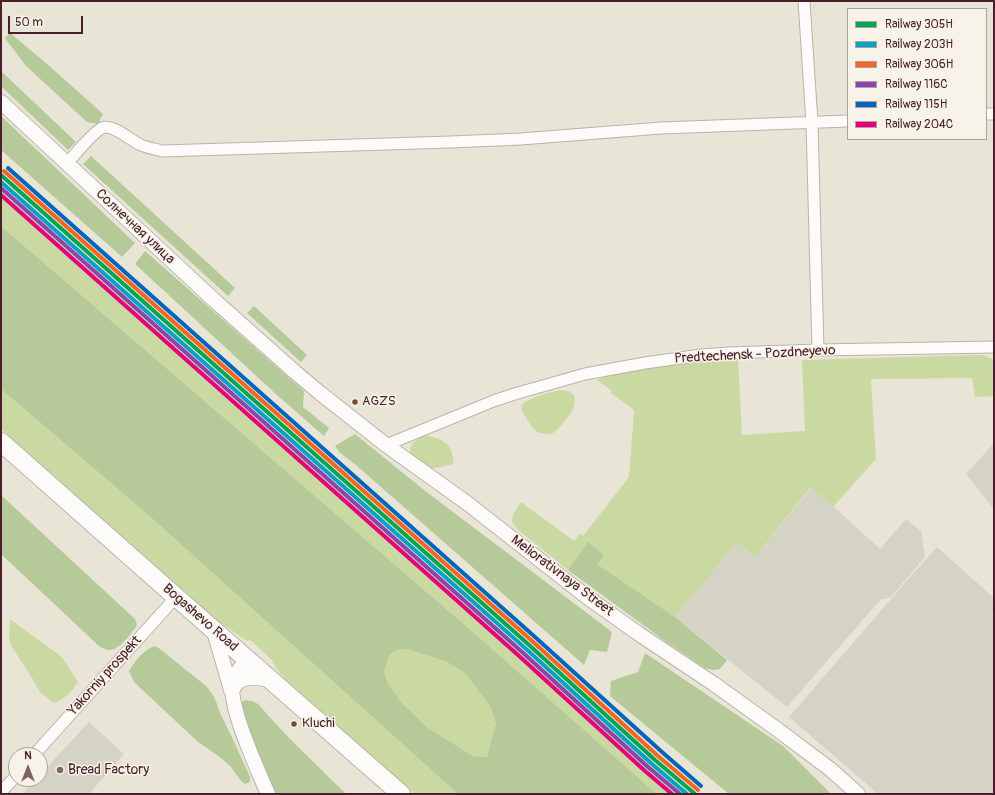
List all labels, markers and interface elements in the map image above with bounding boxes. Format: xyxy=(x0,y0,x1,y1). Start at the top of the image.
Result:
scale bar xyxy=(10,8,85,34)
legend xyxy=(847,8,987,140)
text: 50 m xyxy=(15,15,43,30)
text: Railway 305Н xyxy=(885,17,953,32)
text: Railway 203Н xyxy=(885,37,953,52)
text: Railway 306Н xyxy=(885,57,953,72)
text: Railway 116С xyxy=(885,77,948,92)
text: Railway 115Н xyxy=(885,97,947,112)
text: Railway 204С xyxy=(885,117,953,132)
street label: Солнечная улица xyxy=(92,186,178,268)
street label: Predtechensk - Pozdneyevo xyxy=(674,342,836,368)
place label: AGZS xyxy=(362,394,396,410)
marker: AGZS xyxy=(350,397,360,407)
street label: Meliorativnaya Street xyxy=(507,532,617,620)
street label: Bogashevo Road xyxy=(159,581,241,655)
street label: Yakorniy prospekt xyxy=(65,632,145,720)
place label: Kluchi xyxy=(302,716,335,732)
marker: Kluchi xyxy=(289,719,299,729)
north arrow xyxy=(8,747,48,787)
text: N xyxy=(24,749,32,762)
place label: Bread Factory xyxy=(68,762,149,778)
marker: Bread Factory xyxy=(55,765,65,775)

